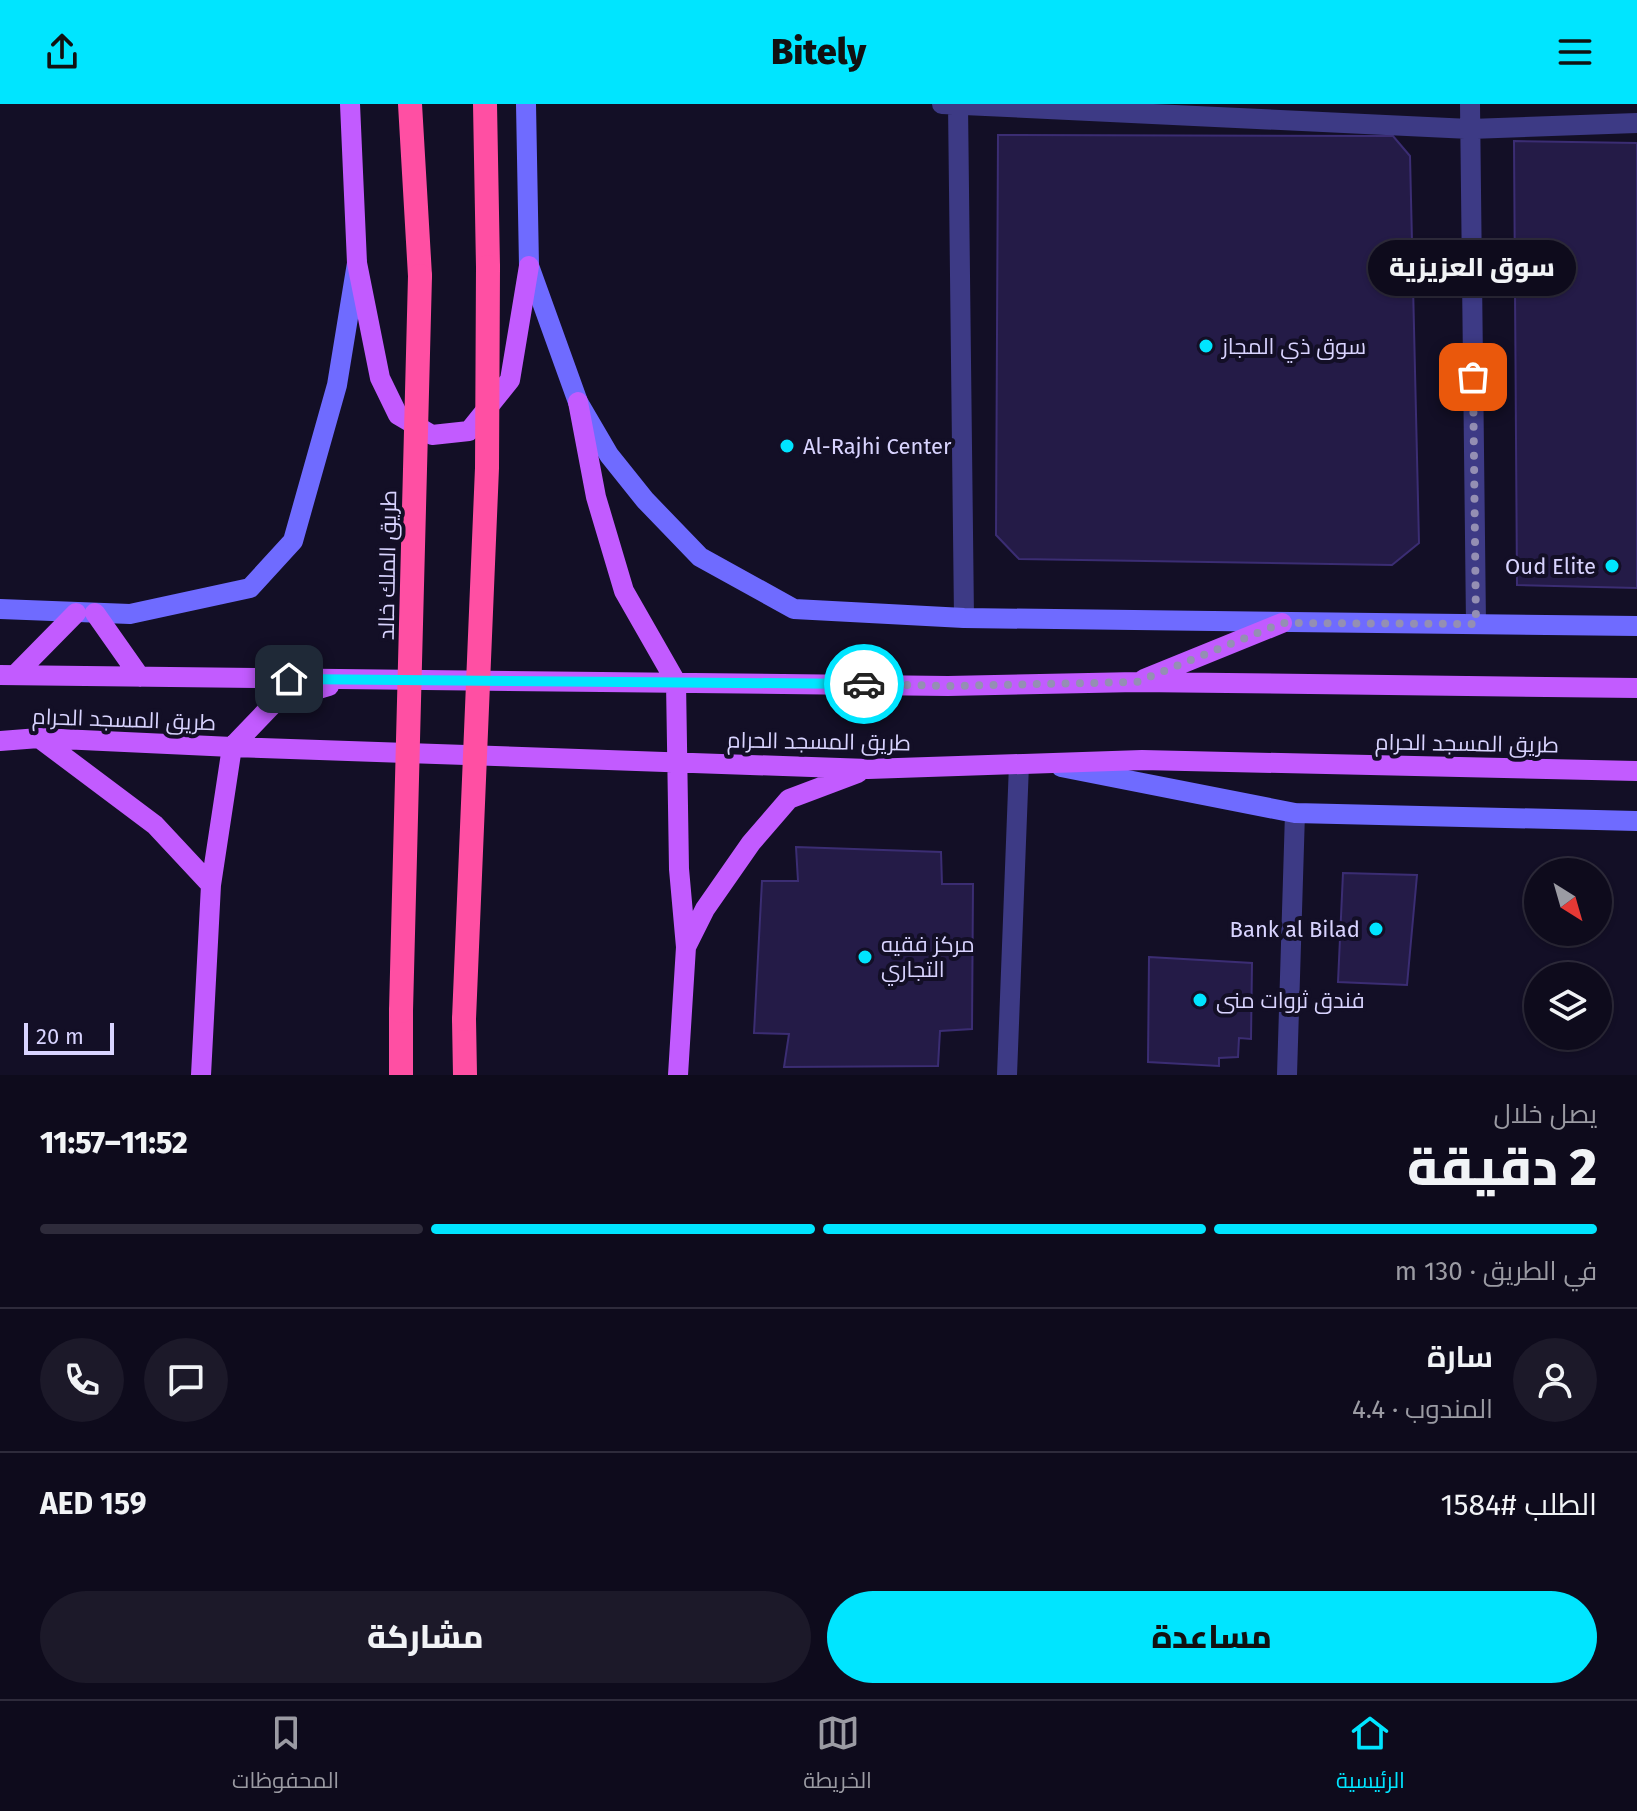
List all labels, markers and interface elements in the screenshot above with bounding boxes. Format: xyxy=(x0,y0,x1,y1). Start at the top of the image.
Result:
icon: share xyxy=(40,30,84,74)
text: Bitely xyxy=(771,30,866,74)
icon: menu xyxy=(1553,30,1597,74)
callout: سوق العزيزية xyxy=(1369,241,1577,297)
text: سوق العزيزية xyxy=(1389,252,1555,283)
place label: سوق ذي المجاز xyxy=(1220,333,1366,363)
marker: سوق ذي المجاز xyxy=(1197,337,1215,355)
pin xyxy=(1439,343,1507,411)
icon: bag xyxy=(1451,355,1495,399)
place label: Al-Rajhi Center xyxy=(803,433,952,460)
marker: Al-Rajhi Center xyxy=(778,437,796,455)
street label: طريق الملك خالد xyxy=(373,490,402,640)
place label: Oud Elite xyxy=(1505,553,1596,580)
marker: Oud Elite xyxy=(1603,557,1621,575)
courier xyxy=(824,644,904,724)
pin xyxy=(255,645,323,713)
icon: home xyxy=(267,657,311,701)
icon: car xyxy=(842,662,886,706)
street label: طريق المسجد الحرام xyxy=(31,703,217,738)
street label: طريق المسجد الحرام xyxy=(727,726,911,759)
street label: طريق المسجد الحرام xyxy=(1375,728,1559,761)
north arrow xyxy=(1524,858,1612,946)
map controls xyxy=(1524,858,1612,1050)
place label: Bank al Bilad xyxy=(1230,916,1360,943)
marker: Bank al Bilad xyxy=(1367,920,1385,938)
place label: مركز فقيه التجاري xyxy=(881,931,975,986)
marker: مركز فقيه التجاري xyxy=(856,948,874,966)
button: layers xyxy=(1524,962,1612,1050)
place label: فندق ثروات منى xyxy=(1216,987,1365,1014)
marker: فندق ثروات منى xyxy=(1191,991,1209,1009)
scale bar xyxy=(24,1019,114,1055)
text: 20 m xyxy=(36,1023,84,1050)
text: يصل خلال xyxy=(1494,1099,1597,1130)
text: 11:52–11:57 xyxy=(40,1125,188,1161)
text: 2 دقيقة xyxy=(1407,1136,1597,1199)
text: في الطريق · 130 m xyxy=(1395,1256,1597,1287)
button: phone xyxy=(40,1338,124,1422)
button: chat xyxy=(144,1338,228,1422)
button: person xyxy=(1513,1338,1597,1422)
text: سارة xyxy=(1427,1339,1493,1375)
text: المندوب · 4.4 xyxy=(1352,1394,1493,1425)
text: AED 159 xyxy=(40,1486,146,1522)
text: الطلب #1584 xyxy=(1440,1487,1597,1523)
button: مشاركة xyxy=(40,1591,811,1683)
button: مساعدة xyxy=(827,1591,1597,1683)
tab: المحفوظات xyxy=(232,1711,339,1801)
tab: الخريطة xyxy=(803,1711,872,1801)
tab: الرئيسية xyxy=(1336,1711,1405,1801)

